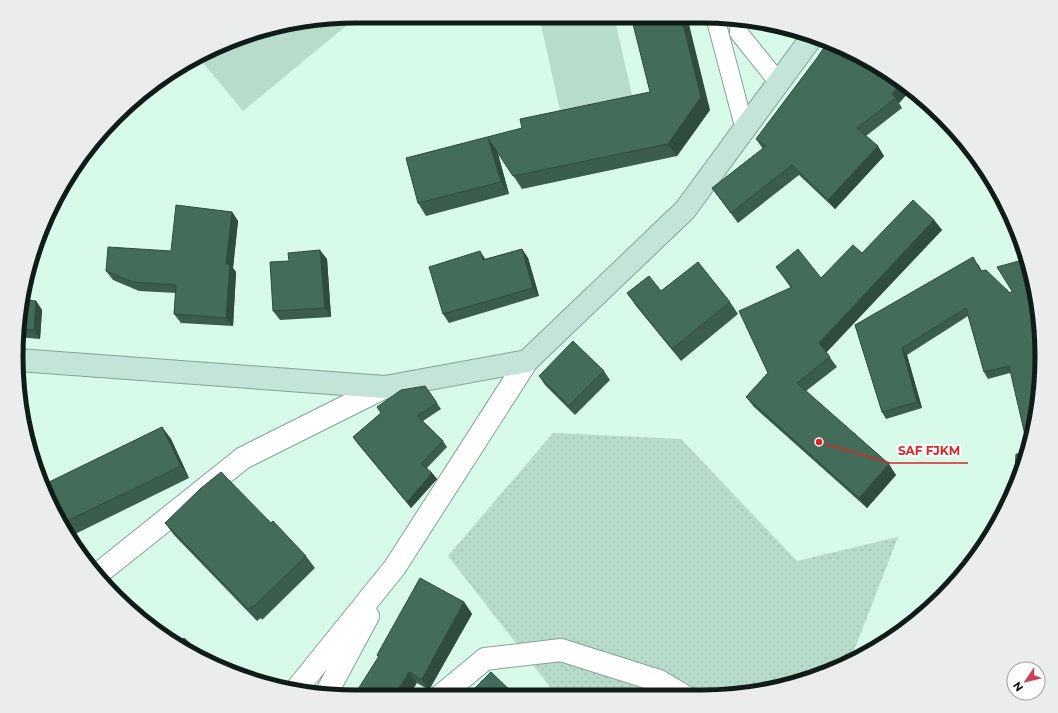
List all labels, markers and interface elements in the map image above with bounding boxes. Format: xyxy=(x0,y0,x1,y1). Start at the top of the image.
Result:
callout: SAF FJKM xyxy=(890,439,968,463)
text: SAF FJKM xyxy=(898,443,960,458)
north arrow xyxy=(1006,661,1046,701)
text: N xyxy=(1010,679,1026,694)

